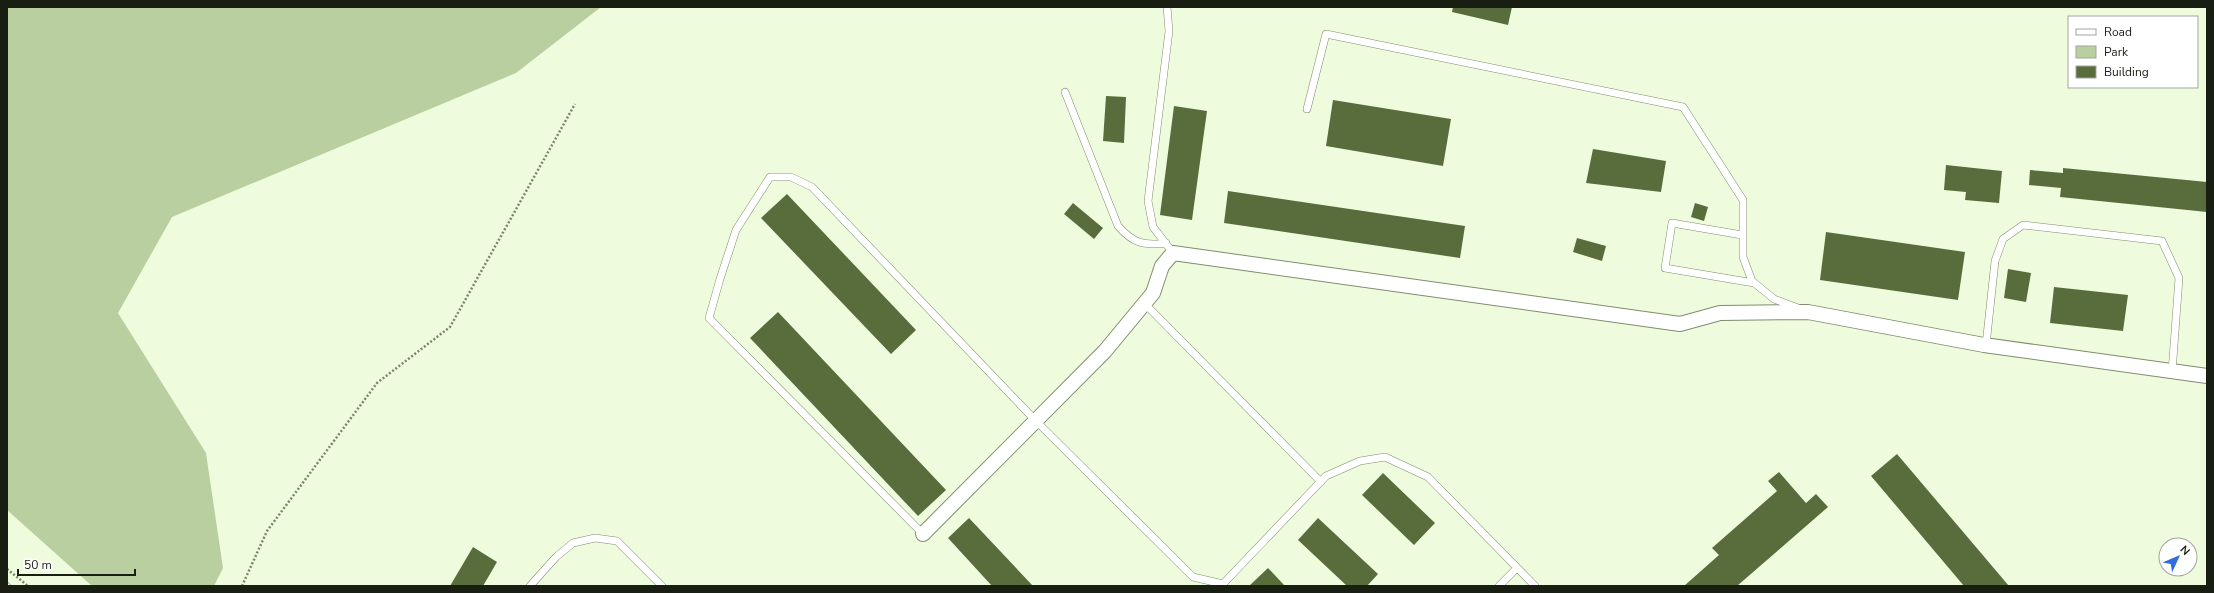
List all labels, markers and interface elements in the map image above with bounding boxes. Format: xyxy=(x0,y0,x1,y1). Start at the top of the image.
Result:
legend xyxy=(2068,16,2198,88)
text: Road xyxy=(2104,24,2132,40)
text: Park xyxy=(2104,44,2129,60)
text: Building xyxy=(2104,64,2149,80)
north arrow xyxy=(2158,537,2198,577)
text: N xyxy=(2177,542,2193,559)
scale bar xyxy=(18,551,135,577)
text: 50 m xyxy=(24,557,52,573)

